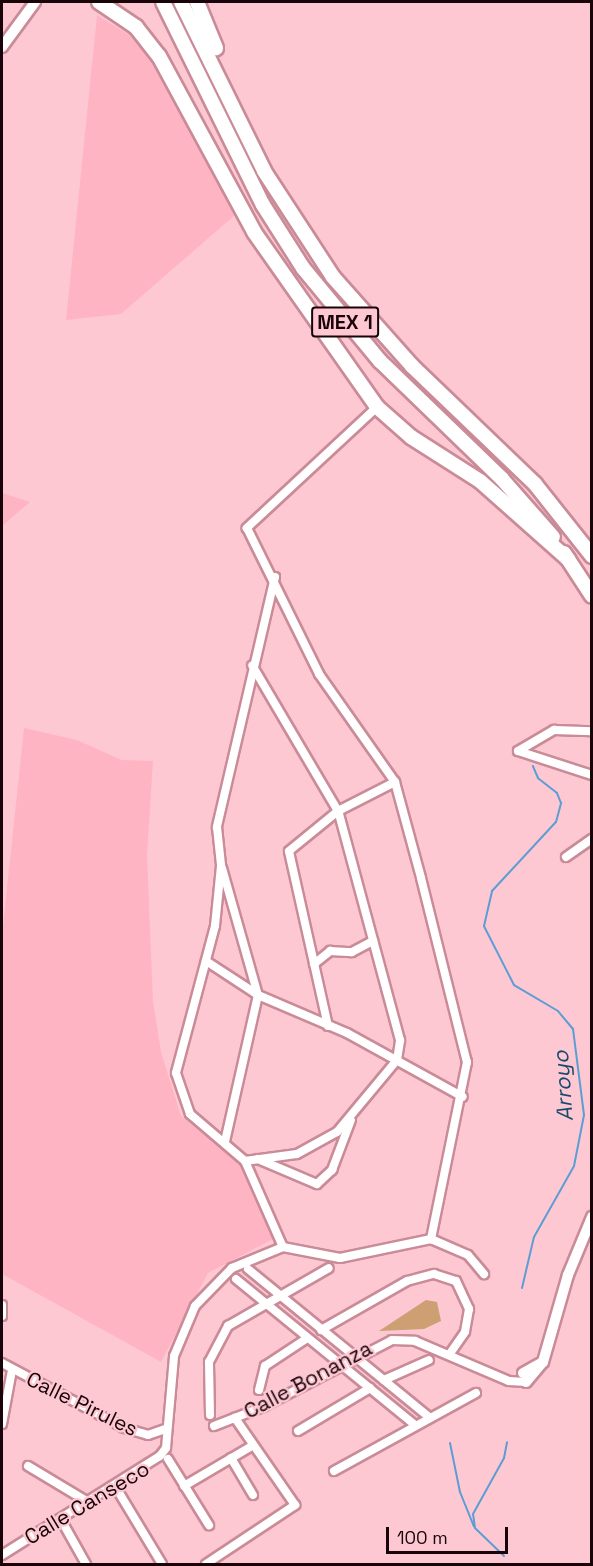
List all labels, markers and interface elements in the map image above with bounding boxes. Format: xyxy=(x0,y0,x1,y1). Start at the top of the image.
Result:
road number: MEX 1 xyxy=(310,305,380,339)
water label: Arroyo xyxy=(547,1050,579,1122)
street label: Calle Bonanza xyxy=(240,1336,376,1424)
street label: Calle Pirules xyxy=(22,1366,142,1442)
street label: Calle Canseco xyxy=(20,1456,154,1550)
scale bar xyxy=(389,1515,510,1553)
text: 100 m xyxy=(397,1526,448,1549)

